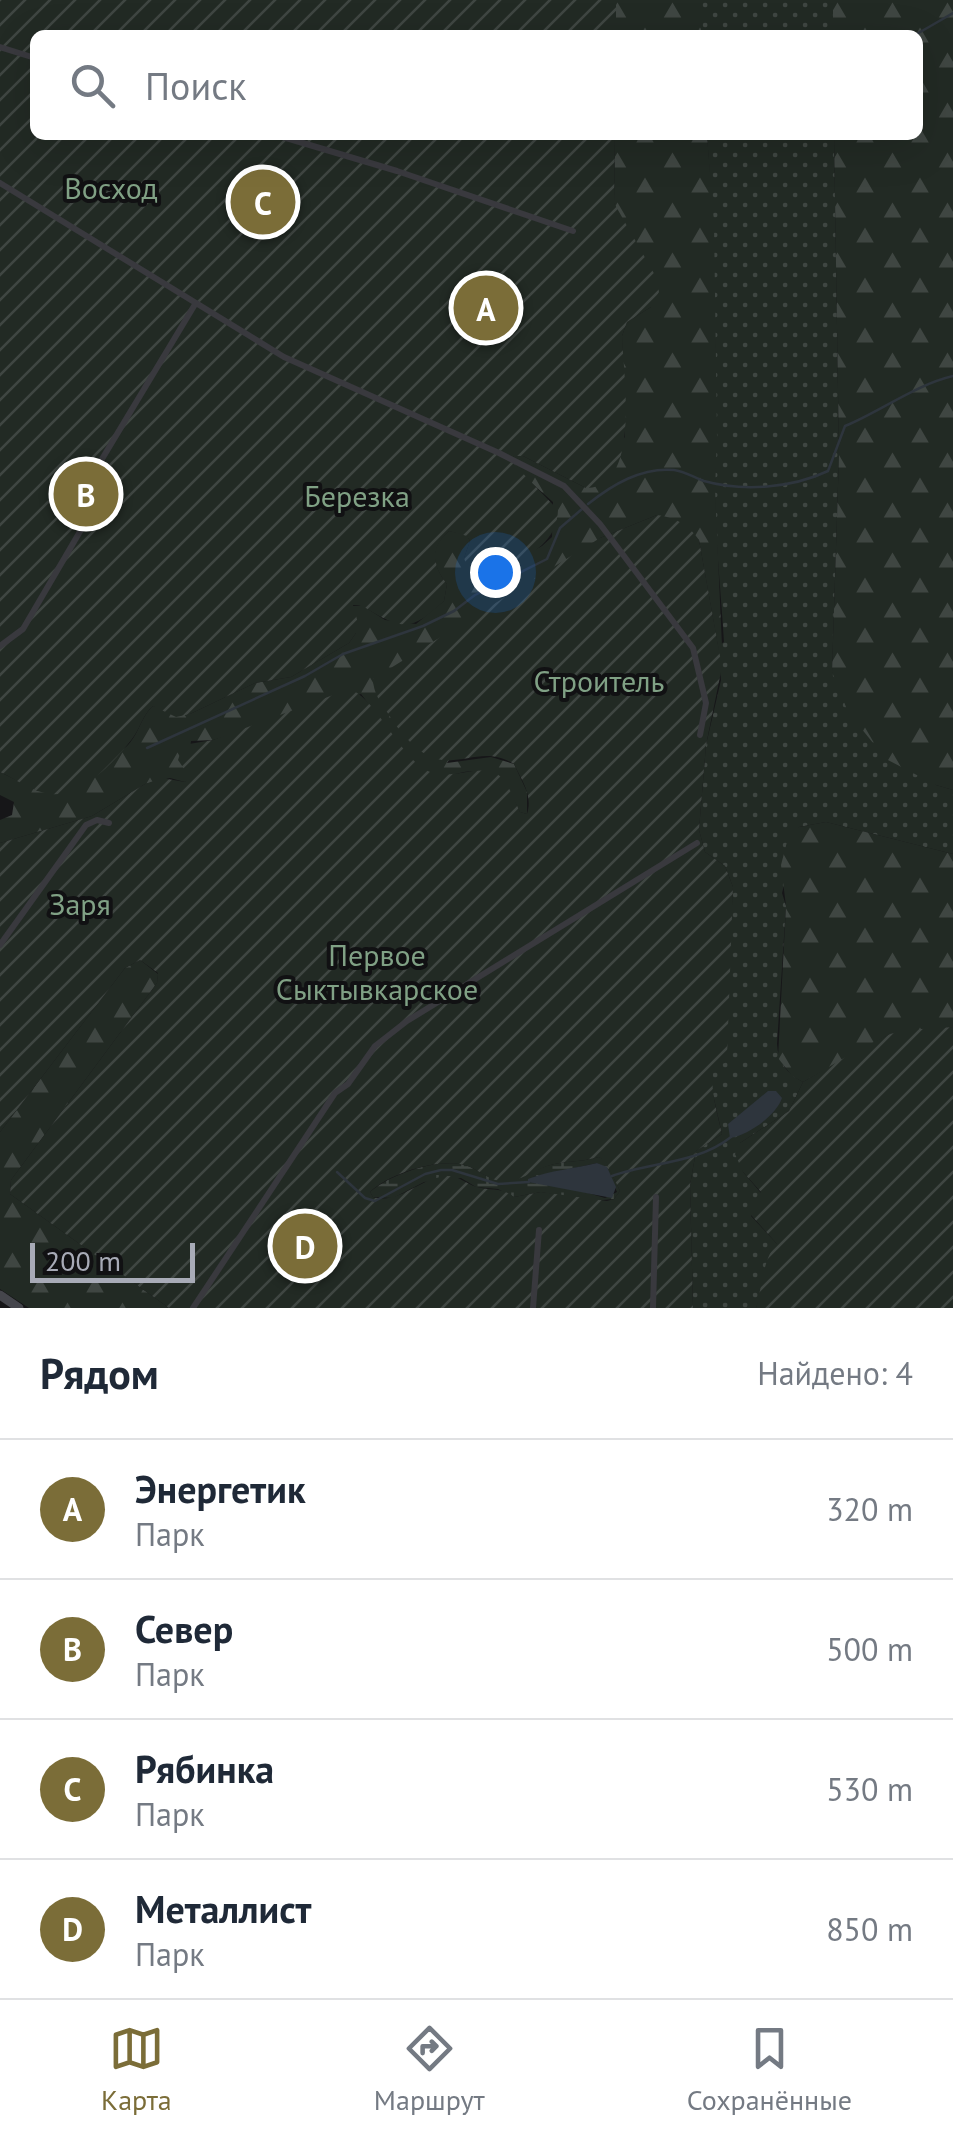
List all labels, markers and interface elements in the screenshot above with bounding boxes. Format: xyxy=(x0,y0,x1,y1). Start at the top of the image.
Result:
search box xyxy=(30,30,923,140)
icon: search xyxy=(65,58,120,113)
text: Поиск xyxy=(145,61,246,110)
pin: C xyxy=(230,164,296,240)
park label: Восход xyxy=(64,168,158,207)
pin: A xyxy=(454,270,518,346)
pin: B xyxy=(54,456,118,532)
park label: Березка xyxy=(304,476,410,515)
your location xyxy=(470,547,521,598)
park label: Строитель xyxy=(534,661,665,700)
park label: Заря xyxy=(49,884,111,923)
park label: Первое Сыктывкарское xyxy=(276,935,478,1008)
pin: D xyxy=(272,1208,338,1284)
scale bar xyxy=(30,1238,195,1282)
text: 200 m xyxy=(45,1242,121,1279)
text: Рядом xyxy=(40,1346,159,1401)
text: Найдено: 4 xyxy=(757,1352,913,1394)
text: Энергетик xyxy=(135,1464,306,1513)
text: A xyxy=(63,1488,82,1530)
text: 320 m xyxy=(826,1488,913,1530)
text: Парк xyxy=(135,1513,205,1555)
text: Север xyxy=(135,1604,233,1653)
text: B xyxy=(63,1628,82,1670)
text: 500 m xyxy=(826,1628,913,1670)
text: Парк xyxy=(135,1653,205,1695)
text: Рябинка xyxy=(135,1744,274,1793)
text: C xyxy=(64,1768,81,1810)
text: 530 m xyxy=(826,1768,913,1810)
text: Парк xyxy=(135,1793,205,1835)
text: Металлист xyxy=(135,1884,311,1933)
text: D xyxy=(62,1908,83,1950)
text: 850 m xyxy=(826,1908,913,1950)
text: Парк xyxy=(135,1933,205,1975)
tab: Карта xyxy=(101,2021,172,2118)
tab: Маршрут xyxy=(374,2021,485,2118)
tab: Сохранённые xyxy=(687,2021,852,2118)

